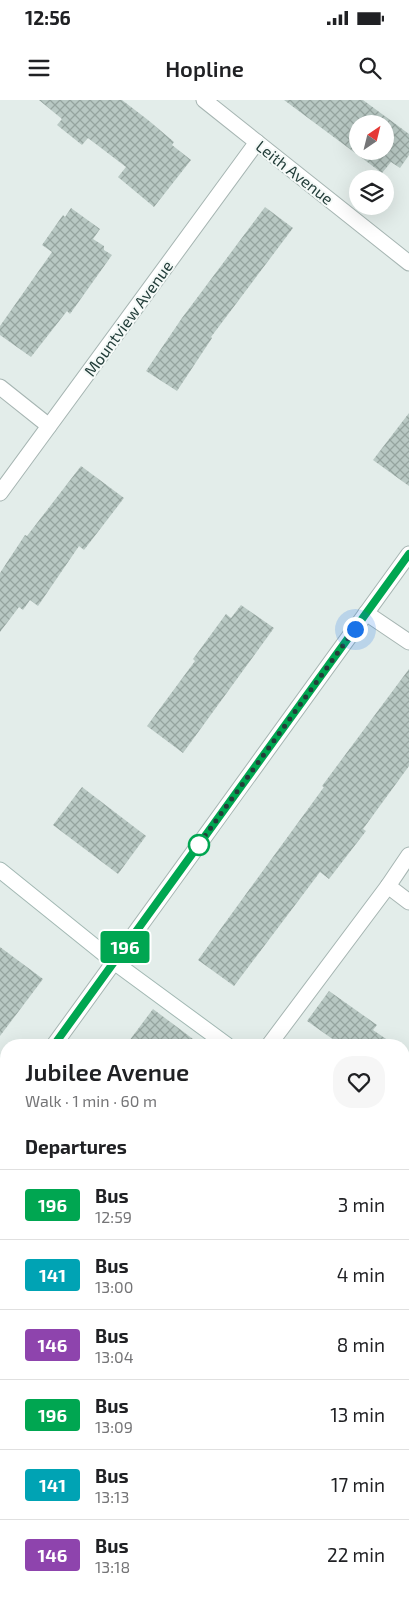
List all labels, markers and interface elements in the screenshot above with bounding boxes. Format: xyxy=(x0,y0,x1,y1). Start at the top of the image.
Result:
text: 12:56 xyxy=(25,6,71,29)
icon: menu xyxy=(25,54,53,82)
icon: search xyxy=(356,54,384,82)
text: Hopline xyxy=(165,55,244,81)
north arrow xyxy=(349,115,394,160)
map controls xyxy=(349,115,394,215)
street label: Leith Avenue xyxy=(253,136,337,208)
button: layers xyxy=(349,170,394,215)
street label: Mountview Avenue xyxy=(80,256,176,380)
your location xyxy=(343,617,368,642)
unlabelled marker xyxy=(188,834,210,856)
line badge: 196 xyxy=(96,931,154,963)
text: 196 xyxy=(110,936,140,958)
button: heart xyxy=(333,1056,385,1108)
text: Jubilee Avenue xyxy=(25,1057,189,1086)
text: Walk · 1 min · 60 m xyxy=(25,1091,157,1110)
text: Departures xyxy=(25,1135,127,1158)
text: Bus xyxy=(95,1184,129,1207)
text: 3 min xyxy=(338,1193,385,1216)
text: 196 xyxy=(38,1194,67,1216)
text: 12:59 xyxy=(95,1207,132,1226)
text: Bus xyxy=(95,1254,129,1277)
text: 4 min xyxy=(337,1263,385,1286)
text: 141 xyxy=(39,1264,66,1286)
text: 13:00 xyxy=(95,1277,133,1296)
text: Bus xyxy=(95,1324,129,1347)
text: 8 min xyxy=(337,1333,385,1356)
text: 146 xyxy=(38,1334,67,1356)
text: 13:04 xyxy=(95,1347,134,1366)
text: Bus xyxy=(95,1394,129,1417)
text: 13 min xyxy=(330,1403,385,1426)
text: 196 xyxy=(38,1404,67,1426)
text: 13:09 xyxy=(95,1417,133,1436)
text: Bus xyxy=(95,1464,129,1487)
text: 17 min xyxy=(331,1473,385,1496)
text: 141 xyxy=(39,1474,66,1496)
text: 13:13 xyxy=(95,1487,129,1506)
text: Bus xyxy=(95,1534,129,1557)
text: 22 min xyxy=(327,1543,385,1566)
text: 146 xyxy=(38,1544,67,1566)
text: 13:18 xyxy=(95,1557,130,1576)

